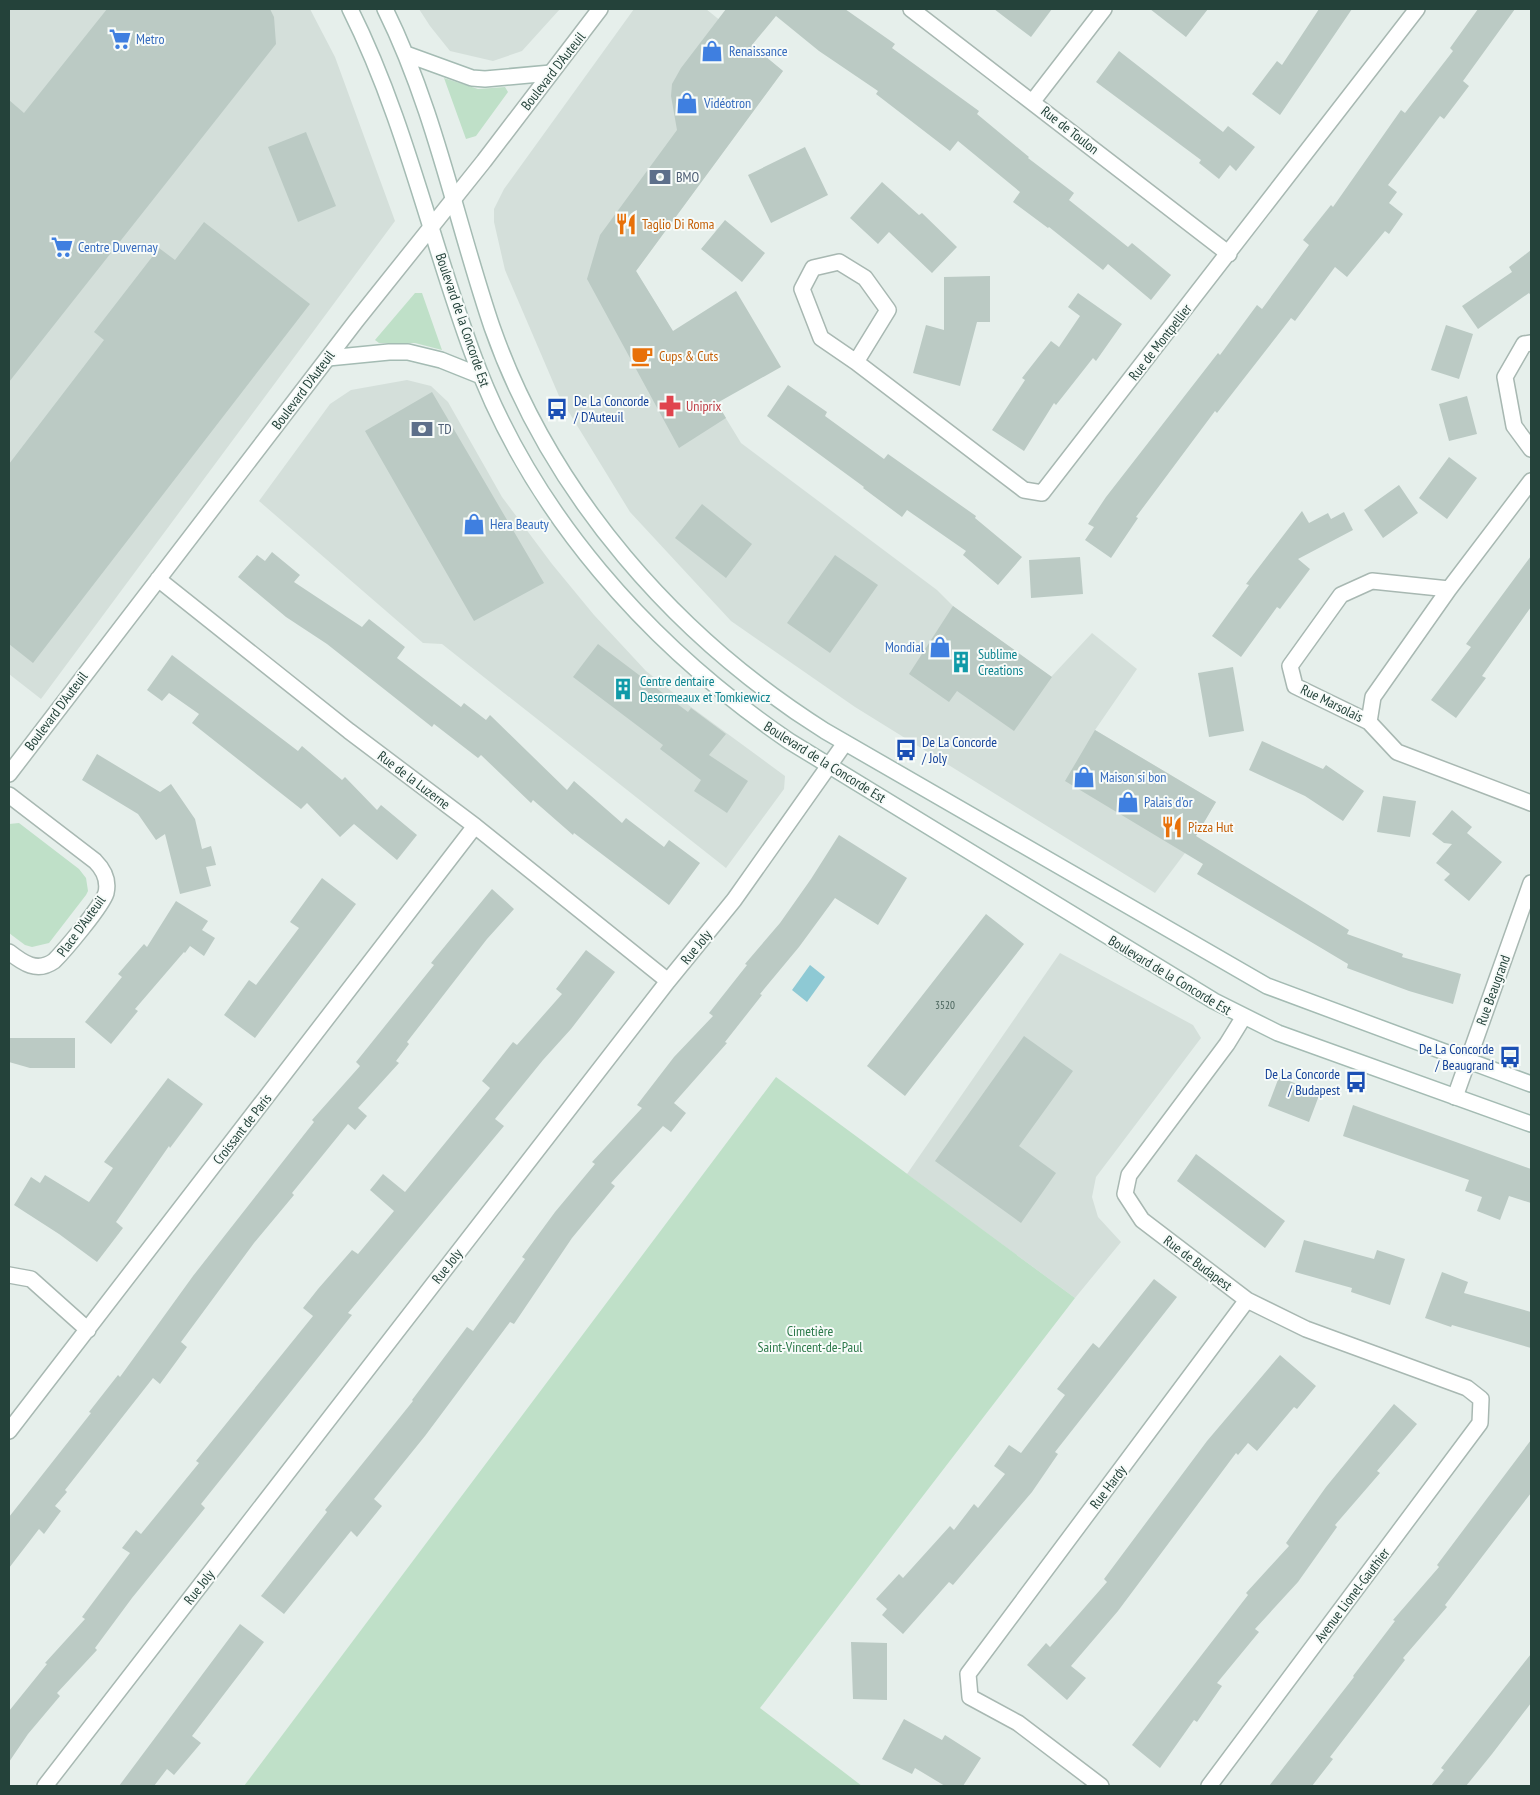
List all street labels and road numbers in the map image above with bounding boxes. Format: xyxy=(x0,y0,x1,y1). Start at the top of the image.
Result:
street label: Boulevard D'Auteuil xyxy=(517,28,589,114)
street label: Rue de Toulon xyxy=(1038,102,1102,158)
street label: Boulevard de la Concorde Est xyxy=(432,251,494,389)
street label: Rue de Montpellier xyxy=(1124,300,1196,384)
street label: Boulevard D'Auteuil xyxy=(268,346,339,433)
street label: Boulevard D'Auteuil xyxy=(21,667,92,754)
street label: Rue Marsolais xyxy=(1298,680,1366,726)
street label: Boulevard de la Concorde Est xyxy=(761,717,889,807)
street label: Rue de la Luzerne xyxy=(374,747,454,813)
street label: Place D'Auteuil xyxy=(53,891,110,960)
street label: Rue Joly xyxy=(677,925,716,968)
street label: Boulevard de la Concorde Est xyxy=(1105,931,1235,1019)
street label: Rue Beaugrand xyxy=(1472,952,1514,1028)
street label: Croissant de Paris xyxy=(209,1090,275,1168)
street label: Rue de Budapest xyxy=(1160,1231,1236,1295)
street label: Rue Joly xyxy=(428,1244,467,1287)
street label: Rue Hardy xyxy=(1086,1461,1131,1512)
street label: Avenue Lionel-Gauthier xyxy=(1311,1544,1394,1646)
street label: Rue Joly xyxy=(180,1565,219,1608)

